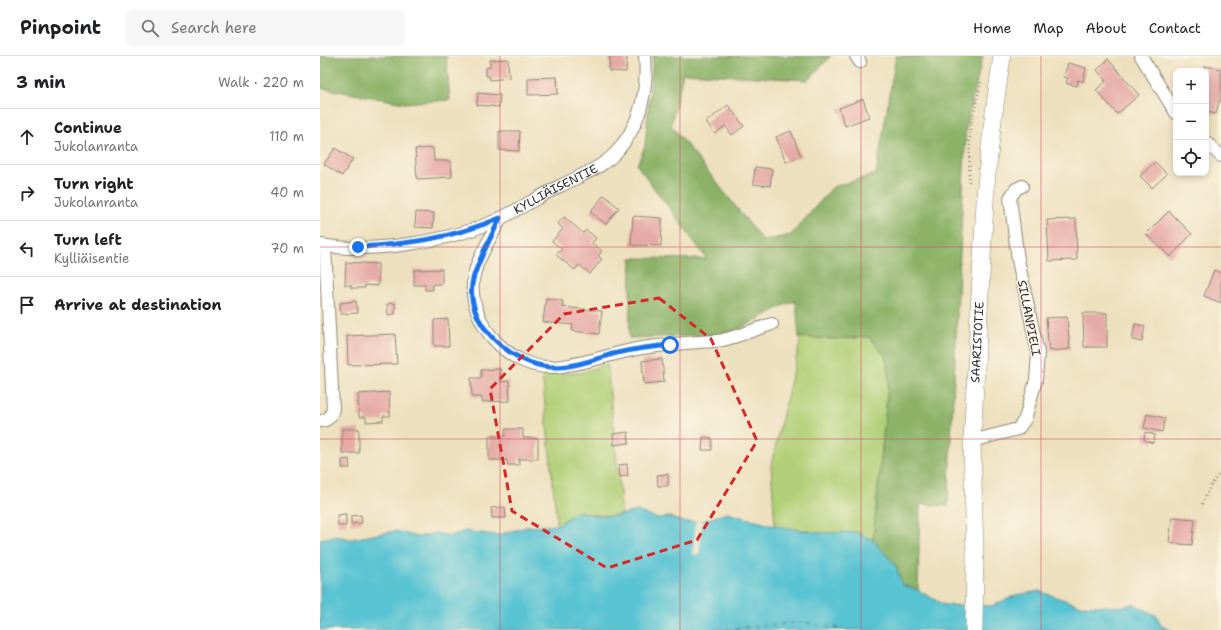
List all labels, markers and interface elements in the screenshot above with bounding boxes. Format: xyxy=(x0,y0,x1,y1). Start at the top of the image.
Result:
search box xyxy=(125,10,405,46)
text: Pinpoint xyxy=(20,15,101,40)
icon: search xyxy=(139,17,161,39)
text: Search here xyxy=(171,18,257,38)
text: Home xyxy=(973,19,1012,37)
text: Map xyxy=(1034,19,1064,37)
text: About xyxy=(1086,19,1127,37)
text: Contact xyxy=(1149,19,1201,37)
map controls xyxy=(1173,68,1209,176)
button: + xyxy=(1173,68,1209,104)
text: 3 min xyxy=(16,71,66,93)
text: Walk · 220 m xyxy=(218,74,304,91)
button: − xyxy=(1173,104,1209,140)
text: Continue xyxy=(54,118,122,138)
icon: ahead xyxy=(16,126,38,148)
text: 110 m xyxy=(269,128,304,145)
text: Jukolanranta xyxy=(54,138,138,155)
button: locate xyxy=(1173,140,1209,176)
street label: KYLLIÄISENTIE xyxy=(511,161,601,218)
text: Turn right xyxy=(54,174,134,194)
icon: right xyxy=(16,182,38,204)
text: 40 m xyxy=(270,184,304,201)
text: Jukolanranta xyxy=(54,194,138,211)
text: Turn left xyxy=(54,230,122,250)
icon: left xyxy=(16,238,38,260)
route end xyxy=(349,238,367,256)
text: 70 m xyxy=(270,240,304,257)
text: Kylliäisentie xyxy=(54,250,129,267)
street label: SILLANPIELI xyxy=(1014,279,1044,358)
icon: arrive xyxy=(16,294,38,316)
text: Arrive at destination xyxy=(54,295,222,315)
street label: SAARISTOTIE xyxy=(967,301,988,383)
route start xyxy=(661,336,679,354)

